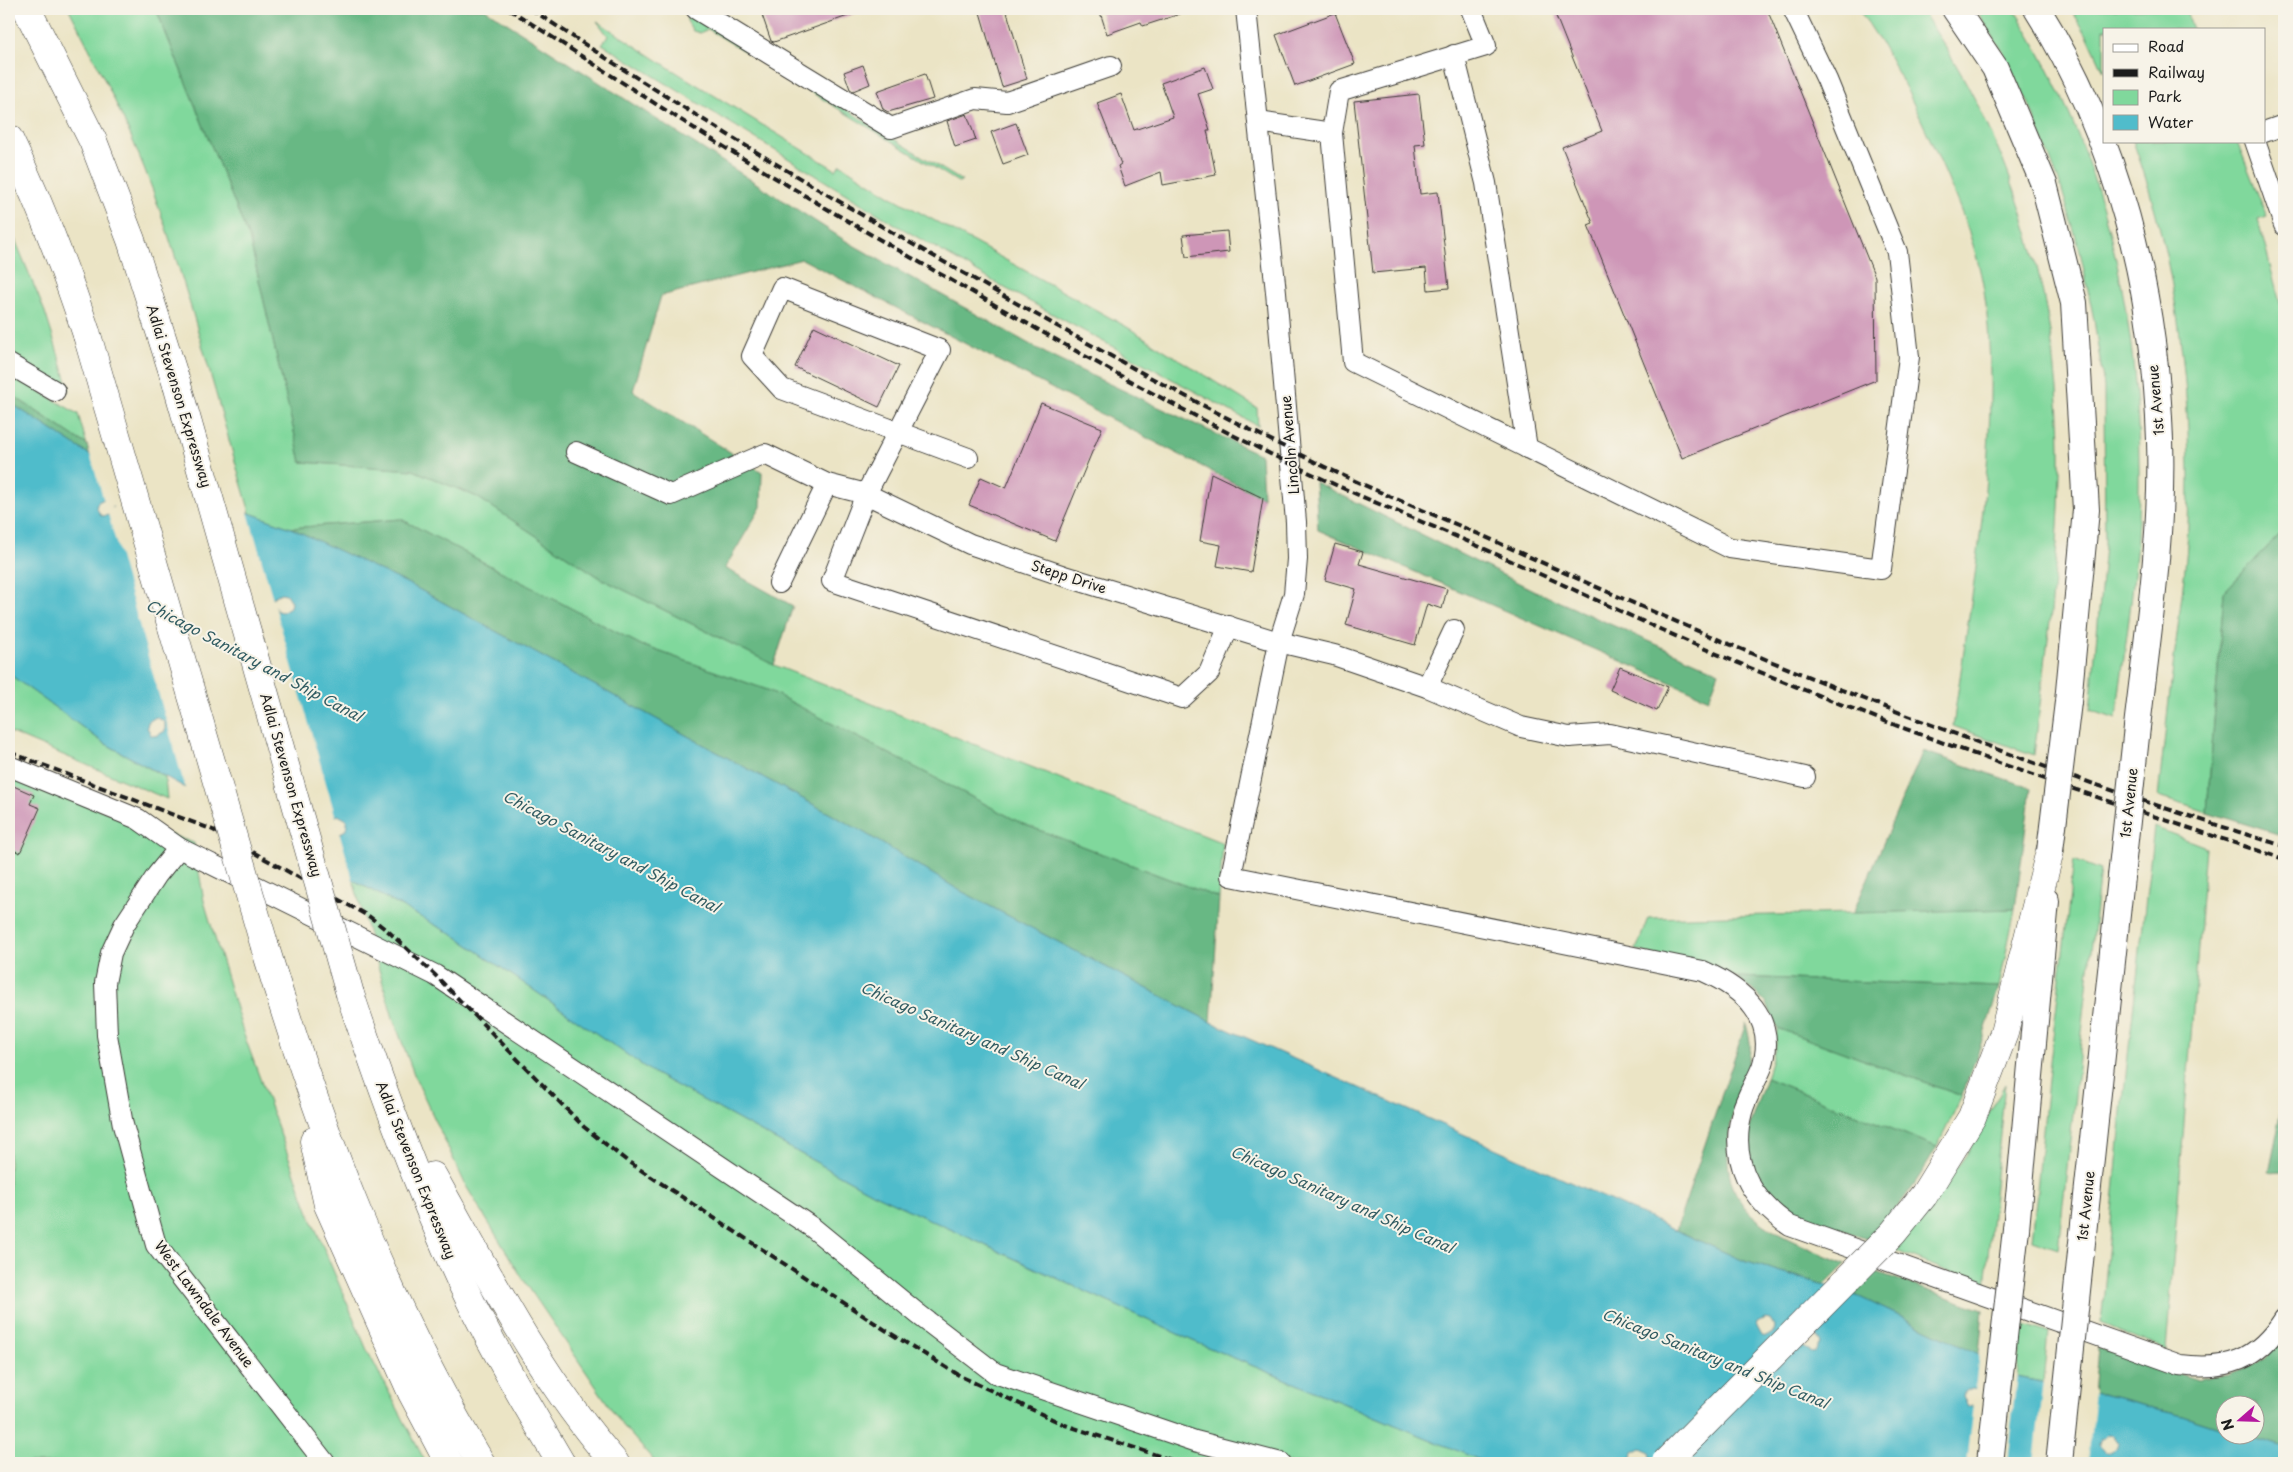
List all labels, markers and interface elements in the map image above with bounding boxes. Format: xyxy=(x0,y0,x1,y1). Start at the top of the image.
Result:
legend xyxy=(2103,28,2266,142)
text: Road xyxy=(2148,34,2184,57)
text: Railway xyxy=(2148,60,2205,83)
text: Park xyxy=(2148,84,2182,107)
text: Water xyxy=(2148,110,2193,133)
street label: Adlai Stevenson Expressway xyxy=(142,302,217,490)
street label: 1st Avenue xyxy=(2142,364,2169,436)
street label: Lincoln Avenue xyxy=(1275,394,1304,495)
street label: Stepp Drive xyxy=(1029,554,1110,599)
water label: Chicago Sanitary and Ship Canal xyxy=(142,593,369,728)
street label: Adlai Stevenson Expressway xyxy=(255,690,328,879)
street label: 1st Avenue xyxy=(2114,766,2143,839)
water label: Chicago Sanitary and Ship Canal xyxy=(499,784,726,919)
water label: Chicago Sanitary and Ship Canal xyxy=(857,975,1090,1096)
street label: Adlai Stevenson Expressway xyxy=(371,1078,462,1262)
water label: Chicago Sanitary and Ship Canal xyxy=(1227,1139,1460,1260)
street label: 1st Avenue xyxy=(2071,1169,2100,1242)
street label: West Lawndale Avenue xyxy=(150,1236,259,1372)
water label: Chicago Sanitary and Ship Canal xyxy=(1599,1302,1835,1415)
north arrow xyxy=(2216,1394,2266,1444)
text: N xyxy=(2216,1416,2239,1433)

